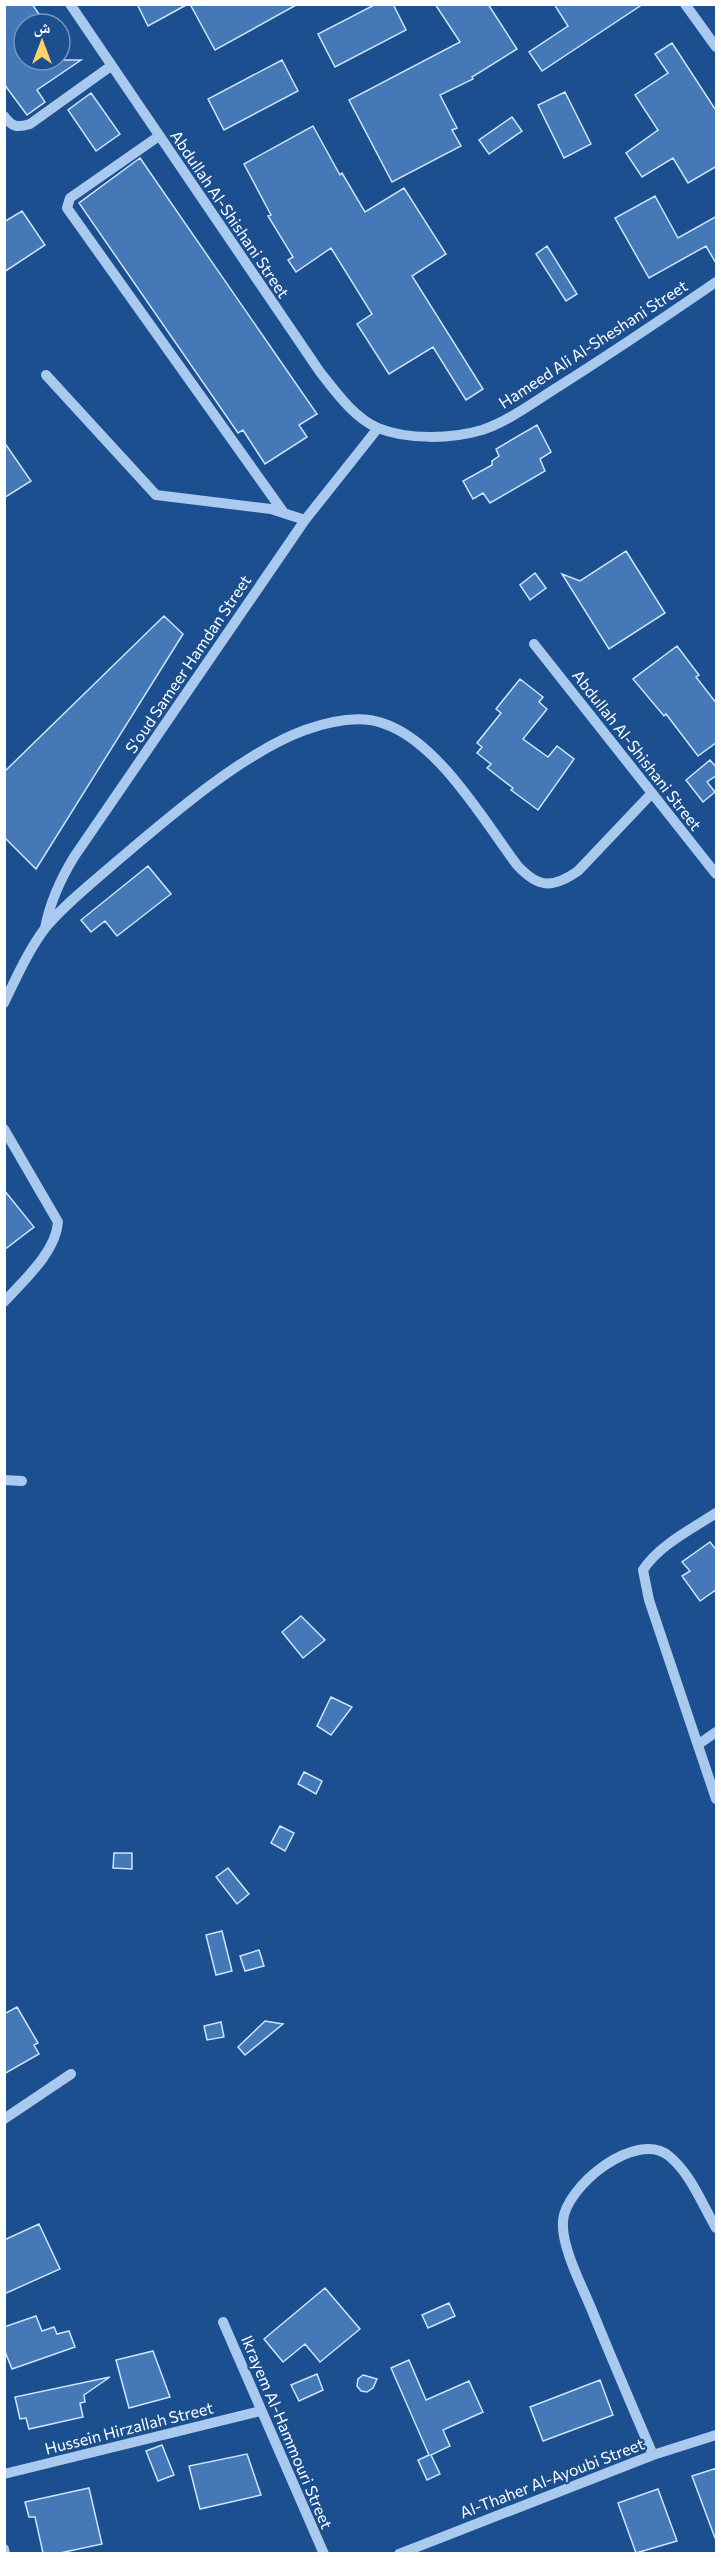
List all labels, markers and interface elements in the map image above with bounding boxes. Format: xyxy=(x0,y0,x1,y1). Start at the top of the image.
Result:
north arrow xyxy=(12,12,72,72)
text: ش xyxy=(34,17,51,37)
street label: Abdullah Al-Shishani Street xyxy=(167,126,294,302)
street label: Hameed Ali Al-Sheshani Street xyxy=(495,275,691,412)
street label: S'oud Sameer Hamdan Street xyxy=(121,571,255,756)
street label: Abdullah Al-Shishani Street xyxy=(569,666,706,834)
street label: Ikrayem Al-Hammouri Street xyxy=(238,2332,337,2532)
street label: Hussein Hirzallah Street xyxy=(43,2397,216,2458)
street label: Al-Thaher Al-Ayoubi Street xyxy=(457,2433,647,2522)

